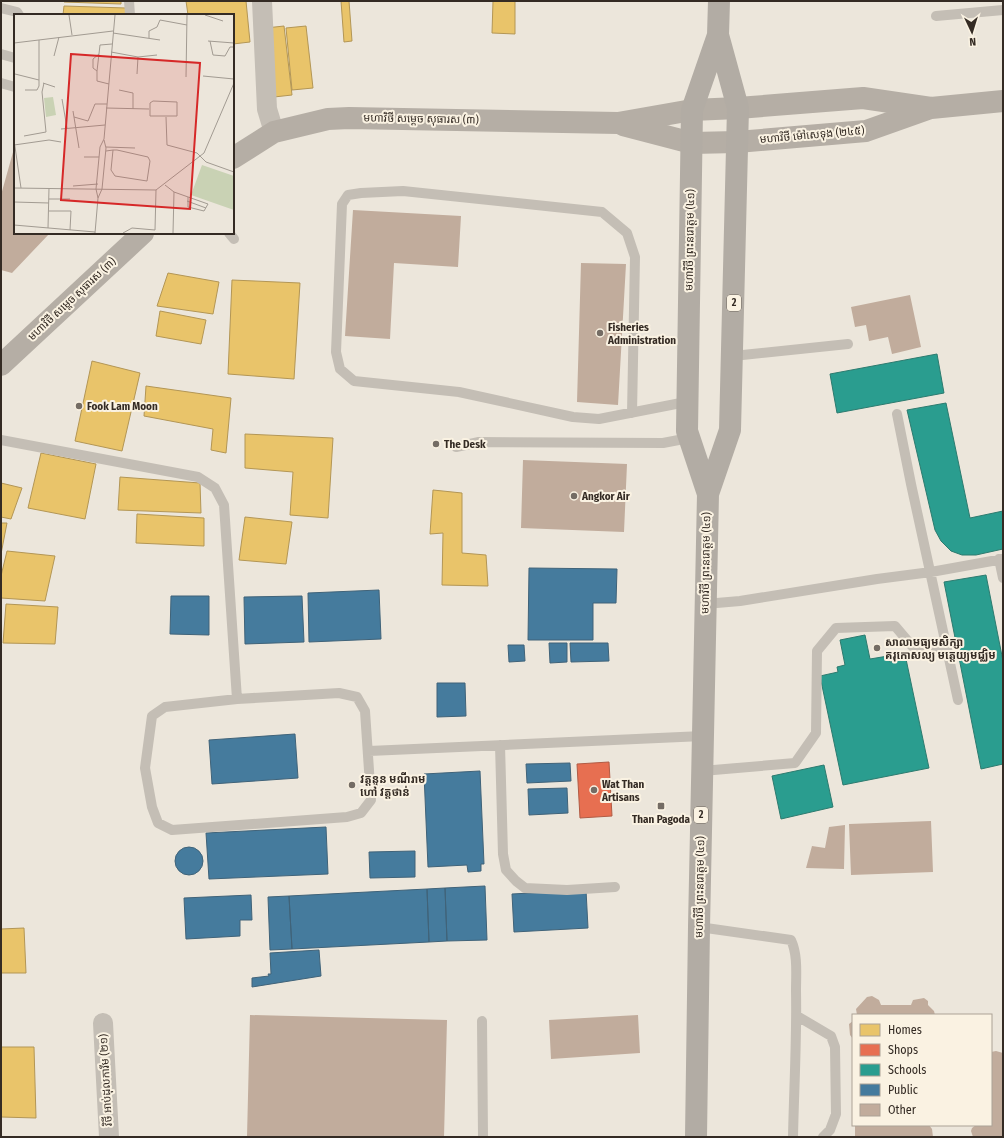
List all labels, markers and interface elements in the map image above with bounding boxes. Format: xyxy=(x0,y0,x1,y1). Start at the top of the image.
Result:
north arrow xyxy=(952,12,992,52)
inset map xyxy=(14,14,234,234)
text: N xyxy=(969,35,976,48)
street label: មហាវិថី សម្តេច សុធារស (៣) xyxy=(363,110,479,127)
street label: មហាវិថី ម៉ៅសេទុង (២៤៥) xyxy=(759,123,865,146)
street label: មហាវិថី ព្រះនរោត្តម (៤១) xyxy=(681,189,698,291)
street label: មហាវិថី សម្តេច សុធារស (៣) xyxy=(24,254,119,343)
road number: 2 xyxy=(727,295,741,311)
place label: Fisheries Administration xyxy=(607,321,676,347)
marker: Fisheries Administration xyxy=(595,328,605,338)
place label: Fook Lam Moon xyxy=(87,400,158,413)
marker: Fook Lam Moon xyxy=(74,401,84,411)
place label: The Desk xyxy=(444,438,486,451)
marker: The Desk xyxy=(431,439,441,449)
place label: Angkor Air xyxy=(581,490,631,503)
marker: Angkor Air xyxy=(569,491,579,501)
street label: មហាវិថី ព្រះនរោត្តម (៤១) xyxy=(697,512,714,614)
place label: សាលាមធ្យមសិក្សា គរុកោសល្យ មត្តេយ្យមជ្ឈិម xyxy=(885,635,996,662)
marker: សាលាមធ្យមសិក្សា គរុកោសល្យ មត្តេយ្យមជ្ឈិម xyxy=(872,643,882,653)
place label: វត្តនួន មណីរាម ហៅ វត្តថាន់ xyxy=(360,771,426,799)
place label: Wat Than Artisans xyxy=(601,778,644,804)
marker: វត្តនួន មណីរាម ហៅ វត្តថាន់ xyxy=(347,780,357,790)
marker: Wat Than Artisans xyxy=(589,785,599,795)
marker: Than Pagoda xyxy=(656,801,666,811)
road number: 2 xyxy=(694,807,708,823)
place label: Than Pagoda xyxy=(632,813,691,826)
street label: មហាវិថី ព្រះនរោត្តម (៤១) xyxy=(691,836,708,938)
legend xyxy=(852,1014,992,1126)
text: Homes xyxy=(888,1023,922,1037)
street label: វិថី អាប់ដុលការីម (២១) xyxy=(96,1034,115,1127)
text: Shops xyxy=(888,1043,918,1057)
text: Schools xyxy=(888,1063,926,1077)
text: Public xyxy=(888,1083,918,1097)
text: Other xyxy=(888,1103,917,1117)

